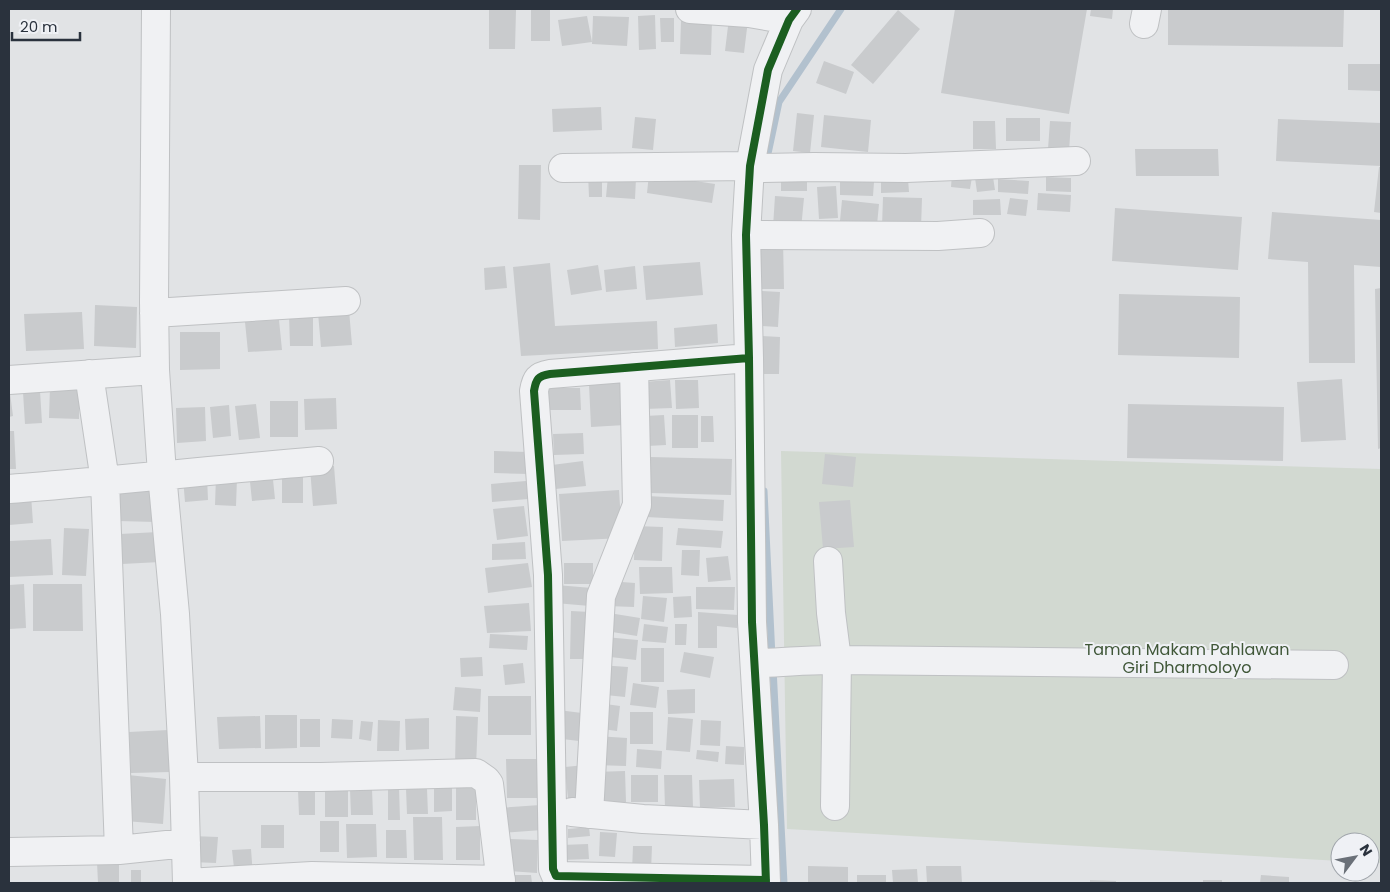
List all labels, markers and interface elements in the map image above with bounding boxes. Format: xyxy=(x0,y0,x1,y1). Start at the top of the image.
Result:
scale bar xyxy=(12,10,80,42)
text: 20 m xyxy=(20,16,58,37)
park label: Taman Makam Pahlawan Giri Dharmoloyo xyxy=(1085,638,1289,679)
north arrow xyxy=(1330,832,1380,882)
text: N xyxy=(1355,840,1377,860)

